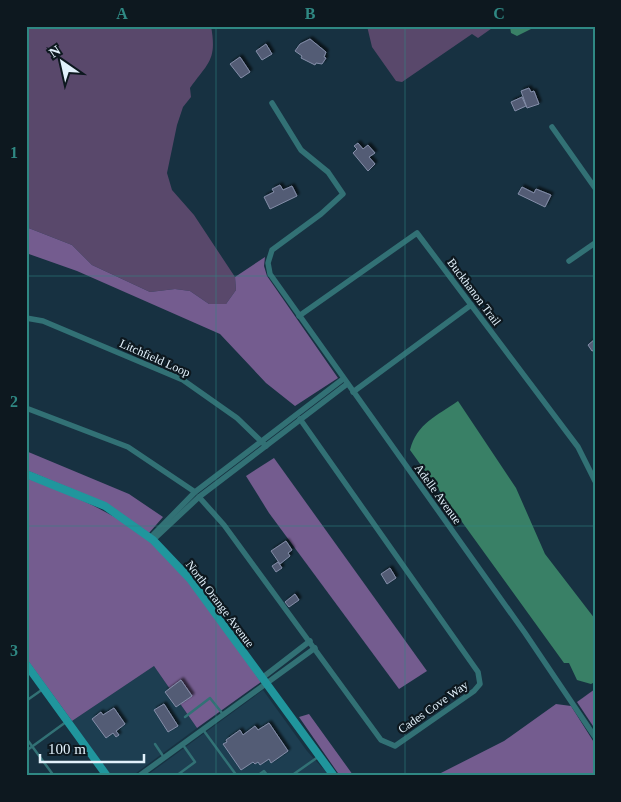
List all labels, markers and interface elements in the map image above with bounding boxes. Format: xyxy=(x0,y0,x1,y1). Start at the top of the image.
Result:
text: A xyxy=(116,5,128,22)
text: B xyxy=(305,5,316,22)
text: C xyxy=(493,5,505,22)
north arrow xyxy=(38,38,88,88)
text: N xyxy=(47,43,63,61)
text: 1 xyxy=(10,144,18,161)
street label: Buckhanon Trail xyxy=(444,256,504,329)
street label: Litchfield Loop xyxy=(118,336,192,380)
text: 2 xyxy=(10,393,18,410)
street label: Adelle Avenue xyxy=(412,461,464,527)
street label: North Orange Avenue xyxy=(183,558,257,650)
text: 3 xyxy=(10,642,18,659)
street label: Cades Cove Way xyxy=(395,678,471,736)
scale bar xyxy=(40,732,144,764)
text: 100 m xyxy=(48,741,86,757)

